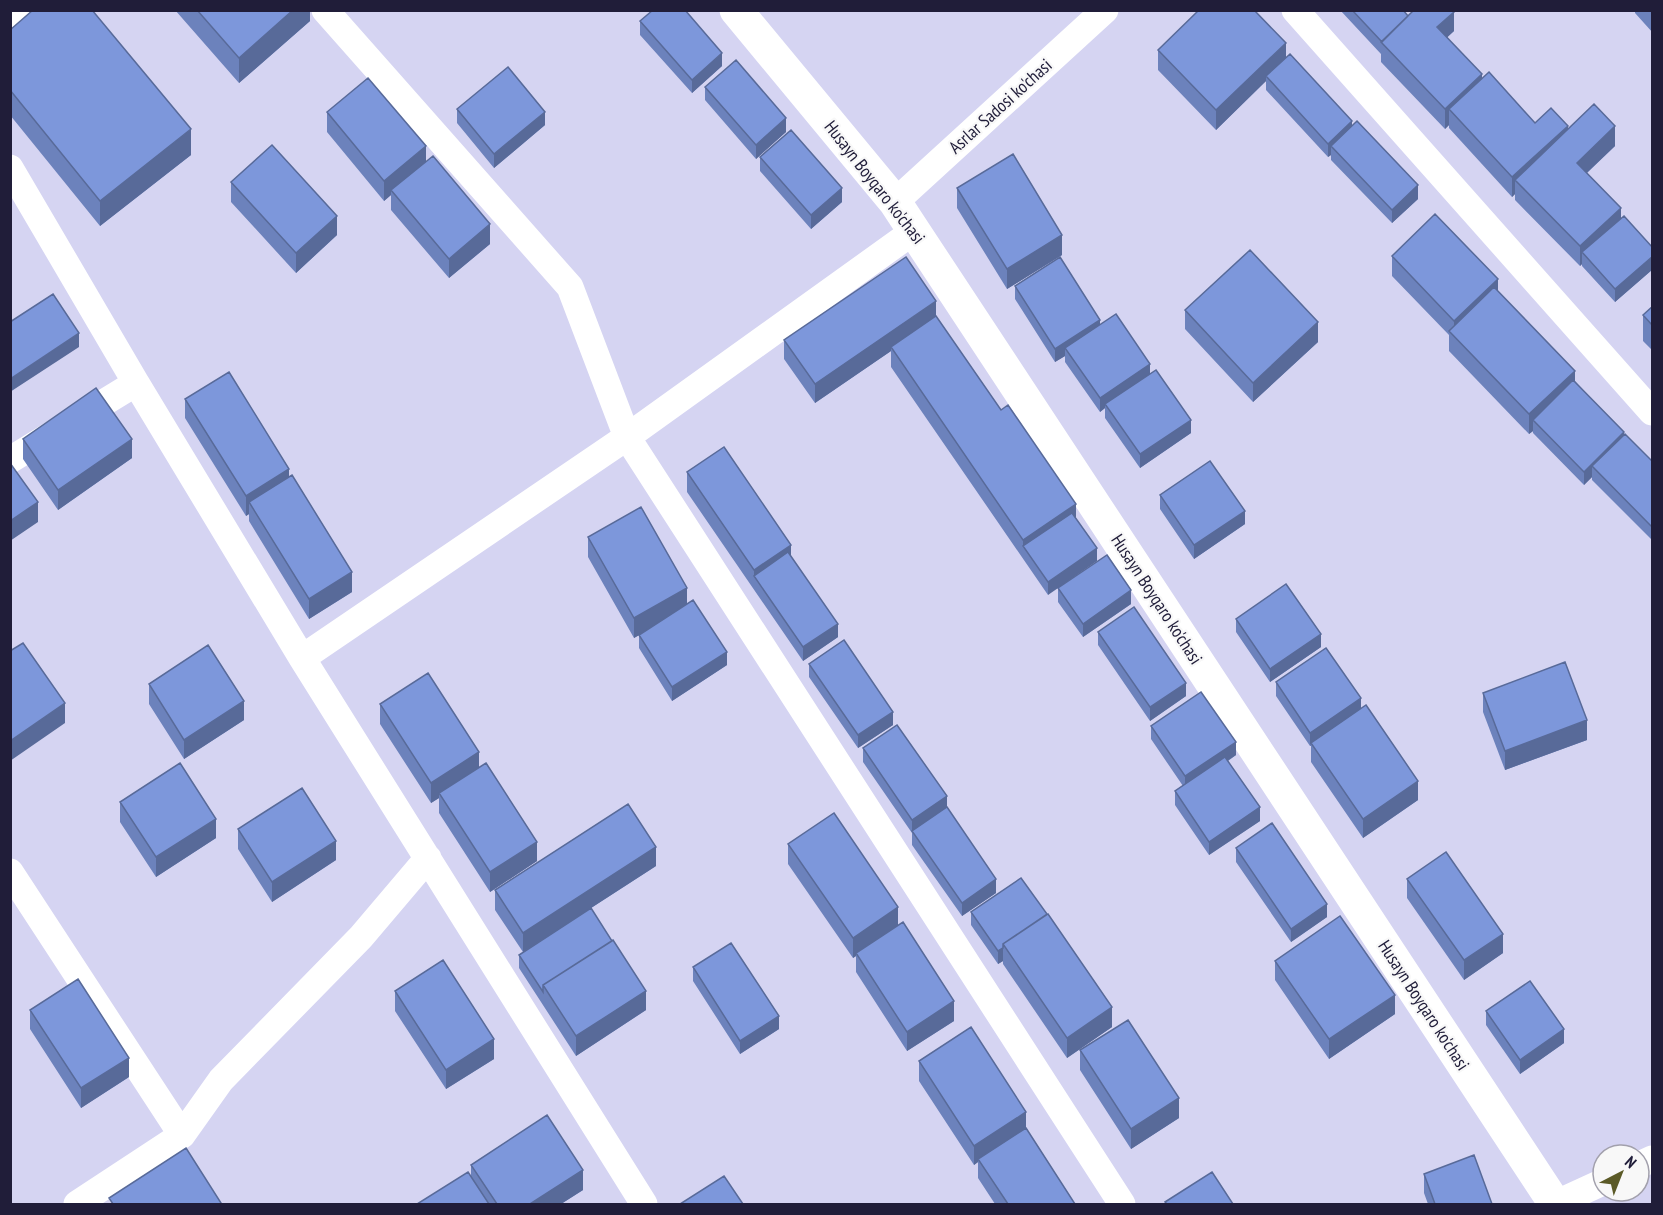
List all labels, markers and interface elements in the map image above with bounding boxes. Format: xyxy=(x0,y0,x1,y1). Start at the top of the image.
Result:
street label: Asrlar Sadosi ko'chasi xyxy=(944,54,1056,158)
street label: Husayn Boyqaro ko'chasi xyxy=(820,116,930,248)
street label: Husayn Boyqaro ko'chasi xyxy=(1106,530,1208,668)
street label: Husayn Boyqaro ko'chasi xyxy=(1373,936,1475,1074)
north arrow xyxy=(1591,1143,1651,1203)
text: N xyxy=(1621,1152,1641,1172)

